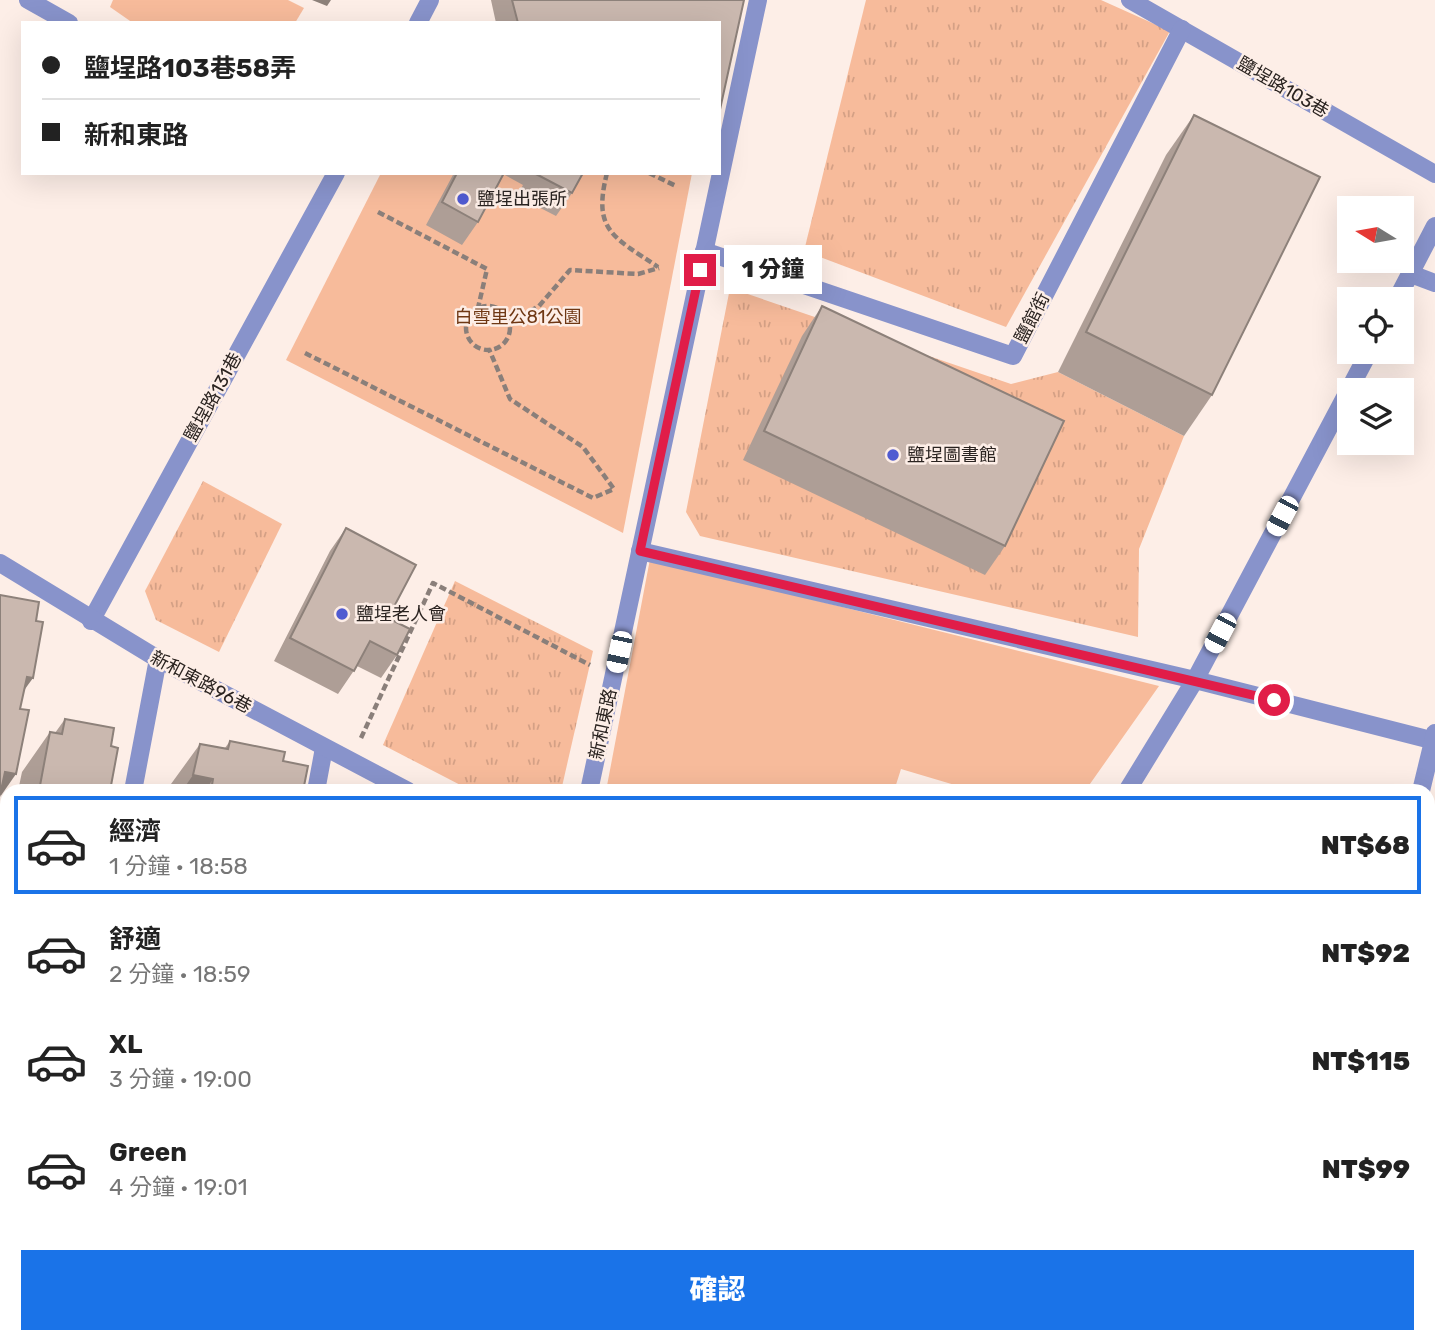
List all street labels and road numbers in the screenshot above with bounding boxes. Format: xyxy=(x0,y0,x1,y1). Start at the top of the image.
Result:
street label: 鹽埕路103巷 xyxy=(1233,52,1333,122)
street label: 鹽館街 xyxy=(1010,289,1054,347)
street label: 鹽埕路131巷 xyxy=(180,349,246,445)
street label: 新和東路96巷 xyxy=(147,646,255,718)
street label: 新和東路 xyxy=(585,686,621,762)

